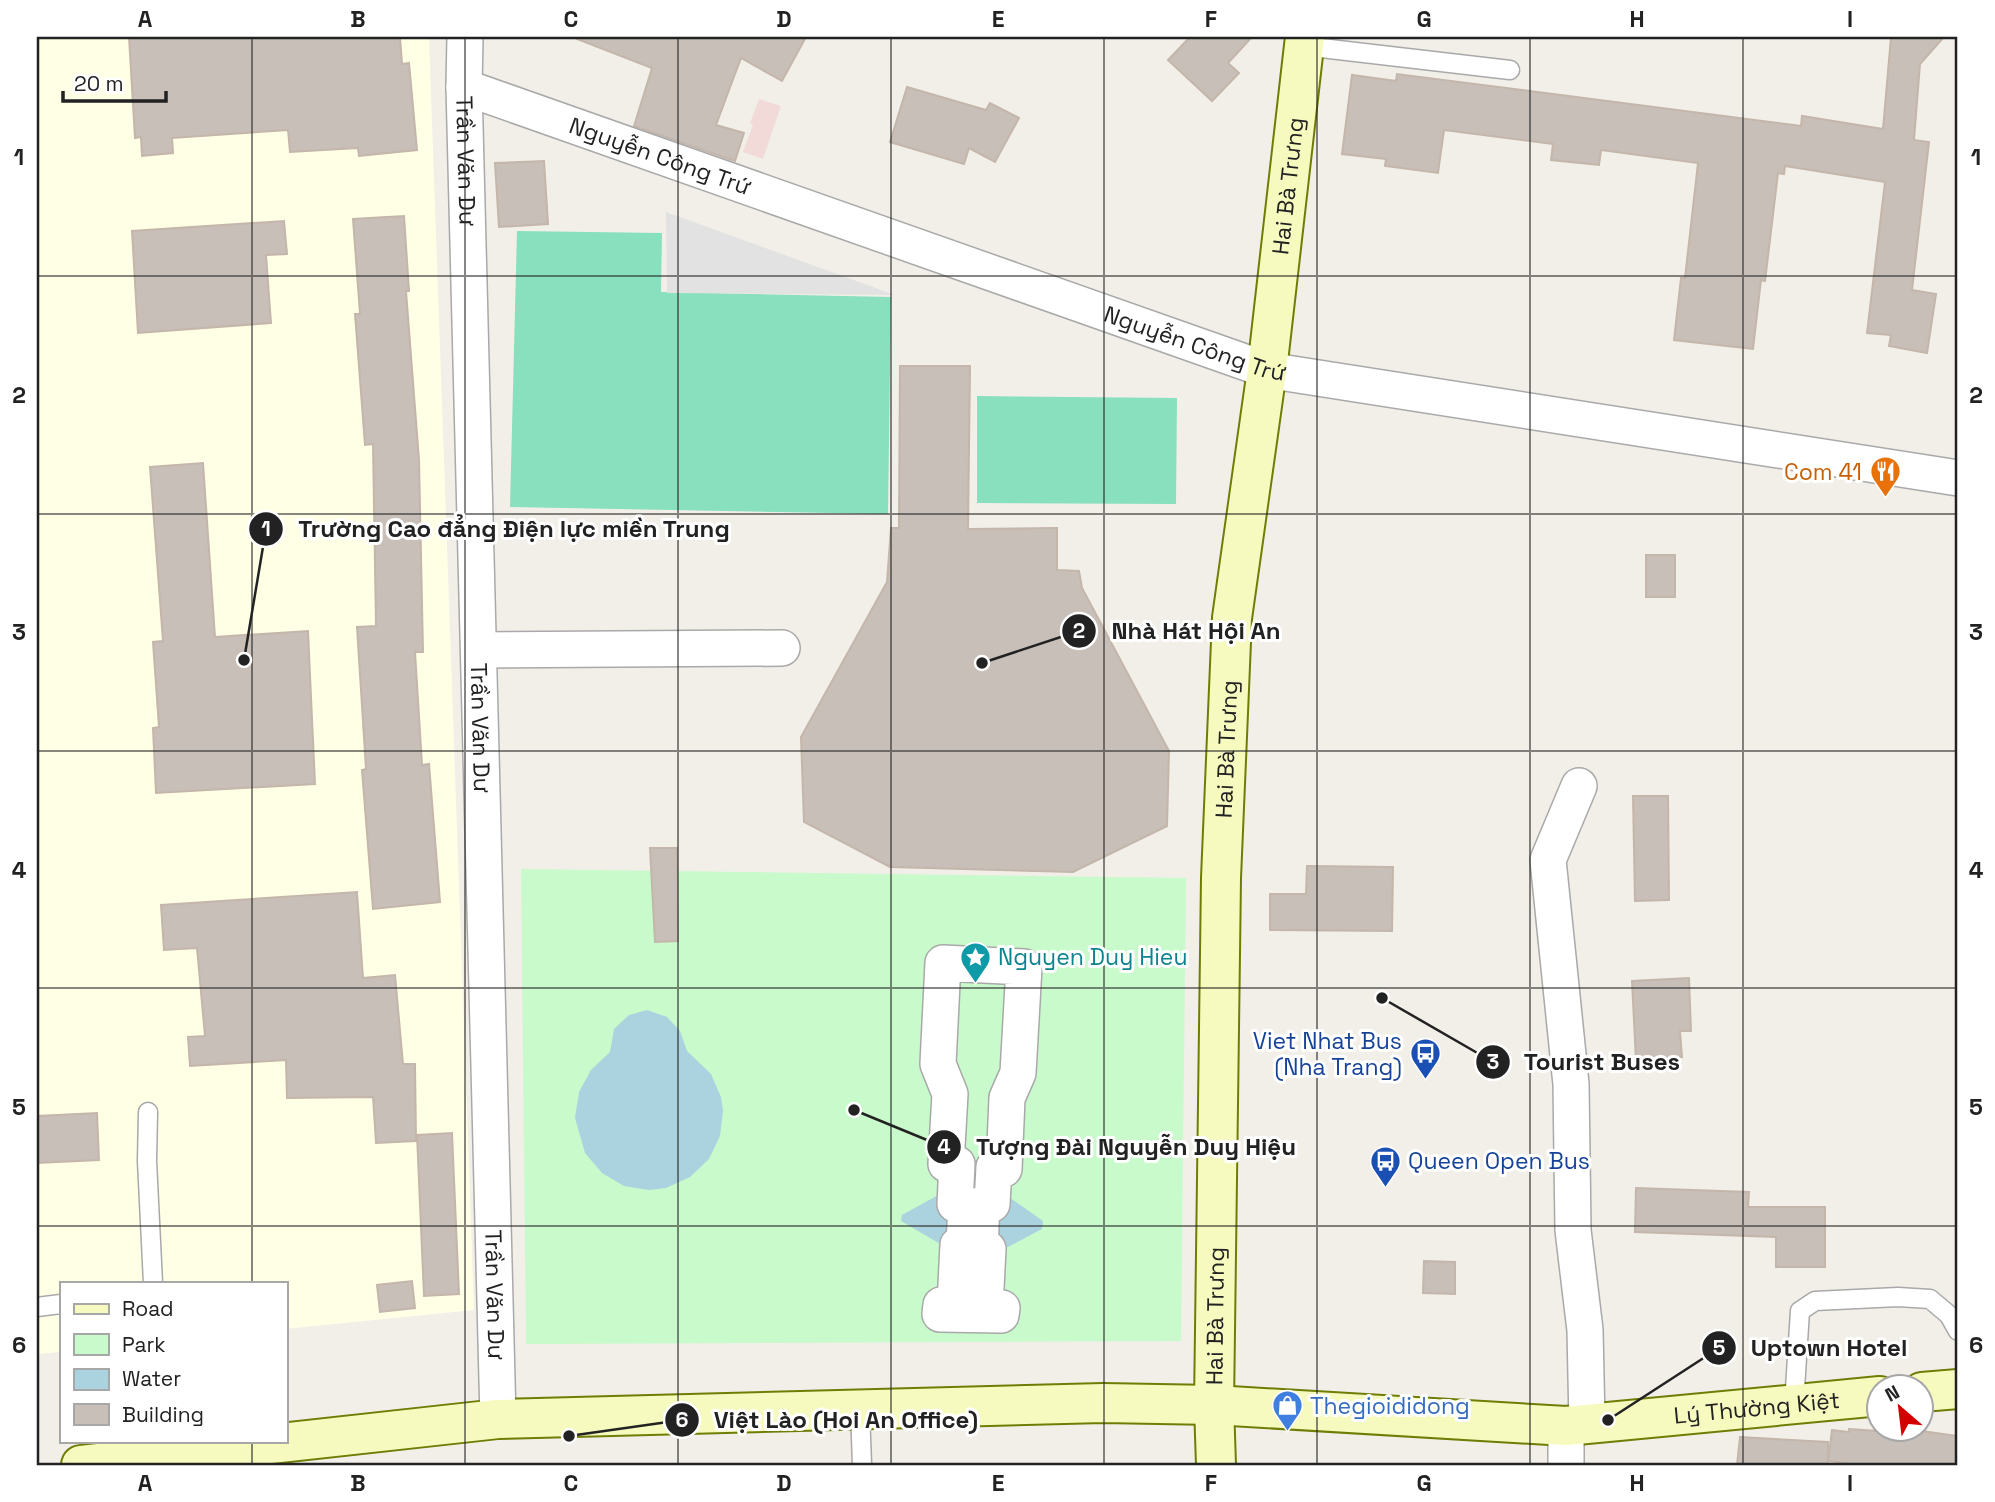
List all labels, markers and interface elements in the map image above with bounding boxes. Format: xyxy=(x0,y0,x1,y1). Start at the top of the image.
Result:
text: A xyxy=(138,4,153,34)
text: B xyxy=(350,4,366,34)
text: C xyxy=(564,4,578,34)
text: D xyxy=(776,4,792,34)
text: E xyxy=(992,4,1004,34)
text: F xyxy=(1205,4,1217,34)
text: G xyxy=(1416,4,1432,34)
text: H xyxy=(1629,4,1645,34)
text: I xyxy=(1847,4,1853,34)
scale bar xyxy=(63,60,166,104)
text: 20 m xyxy=(74,70,124,97)
street label: Trần Văn Dư xyxy=(449,96,483,226)
street label: Nguyễn Công Trứ xyxy=(565,110,755,202)
street label: Hai Bà Trưng xyxy=(1265,116,1311,256)
text: 1 xyxy=(14,142,24,172)
text: 1 xyxy=(1971,142,1981,172)
street label: Nguyễn Công Trứ xyxy=(1100,299,1288,388)
text: 2 xyxy=(12,380,26,410)
text: 2 xyxy=(1969,380,1983,410)
restaurant icon: Com 41 xyxy=(1868,455,1902,499)
place label: Com 41 xyxy=(1784,457,1862,487)
callout: Trường Cao đẳng Điện lực miền Trung xyxy=(249,506,744,551)
text: Trường Cao đẳng Điện lực miền Trung xyxy=(298,513,730,544)
text: 1 xyxy=(261,515,271,542)
callout: Nhà Hát Hội An xyxy=(1062,608,1294,653)
text: Nhà Hát Hội An xyxy=(1111,615,1281,646)
text: 3 xyxy=(12,617,26,647)
text: 2 xyxy=(1073,617,1085,644)
text: 3 xyxy=(1969,617,1983,647)
street label: Trần Văn Dư xyxy=(464,662,497,793)
street label: Hai Bà Trưng xyxy=(1209,680,1244,819)
text: 4 xyxy=(12,855,27,885)
text: 4 xyxy=(1969,855,1984,885)
place icon: Nguyen Duy Hieu xyxy=(958,940,992,984)
place label: Nguyen Duy Hieu xyxy=(998,942,1188,972)
place label: Viet Nhat Bus (Nha Trang) xyxy=(1253,1026,1402,1082)
bus stop icon: Viet Nhat Bus (Nha Trang) xyxy=(1408,1037,1442,1081)
callout: Tourist Buses xyxy=(1475,1039,1695,1084)
text: Tourist Buses xyxy=(1524,1046,1680,1077)
text: 3 xyxy=(1487,1048,1499,1075)
text: 5 xyxy=(12,1092,26,1122)
text: 5 xyxy=(1969,1092,1983,1122)
callout: Tượng Đài Nguyễn Duy Hiệu xyxy=(927,1124,1310,1169)
text: Tượng Đài Nguyễn Duy Hiệu xyxy=(976,1131,1296,1162)
text: 4 xyxy=(937,1133,951,1160)
bus stop icon: Queen Open Bus xyxy=(1368,1144,1402,1188)
place label: Queen Open Bus xyxy=(1408,1146,1590,1176)
street label: Trần Văn Dư xyxy=(478,1229,511,1360)
street label: Hai Bà Trưng xyxy=(1199,1247,1231,1385)
legend xyxy=(60,1282,287,1442)
text: Road xyxy=(122,1295,174,1322)
callout: Uptown Hotel xyxy=(1702,1326,1921,1371)
text: 6 xyxy=(12,1330,26,1360)
text: 6 xyxy=(1969,1330,1983,1360)
text: Park xyxy=(122,1331,166,1358)
text: Uptown Hotel xyxy=(1751,1332,1907,1363)
text: 5 xyxy=(1713,1334,1725,1361)
text: Water xyxy=(122,1365,181,1392)
north arrow xyxy=(1866,1372,1936,1442)
text: N xyxy=(1881,1379,1904,1407)
street label: Lý Thường Kiệt xyxy=(1672,1385,1841,1431)
shop icon: Thegioididong xyxy=(1270,1389,1304,1433)
place label: Thegioididong xyxy=(1310,1391,1470,1421)
callout: Việt Lào (Hoi An Office) xyxy=(665,1398,993,1443)
text: Building xyxy=(122,1401,204,1428)
text: Việt Lào (Hoi An Office) xyxy=(714,1404,978,1435)
text: 6 xyxy=(676,1406,689,1433)
text: A xyxy=(138,1468,153,1498)
text: B xyxy=(350,1468,366,1498)
text: C xyxy=(564,1468,578,1498)
text: D xyxy=(776,1468,792,1498)
text: E xyxy=(992,1468,1004,1498)
text: F xyxy=(1205,1468,1217,1498)
text: G xyxy=(1416,1468,1432,1498)
text: H xyxy=(1629,1468,1645,1498)
text: I xyxy=(1847,1468,1853,1498)

